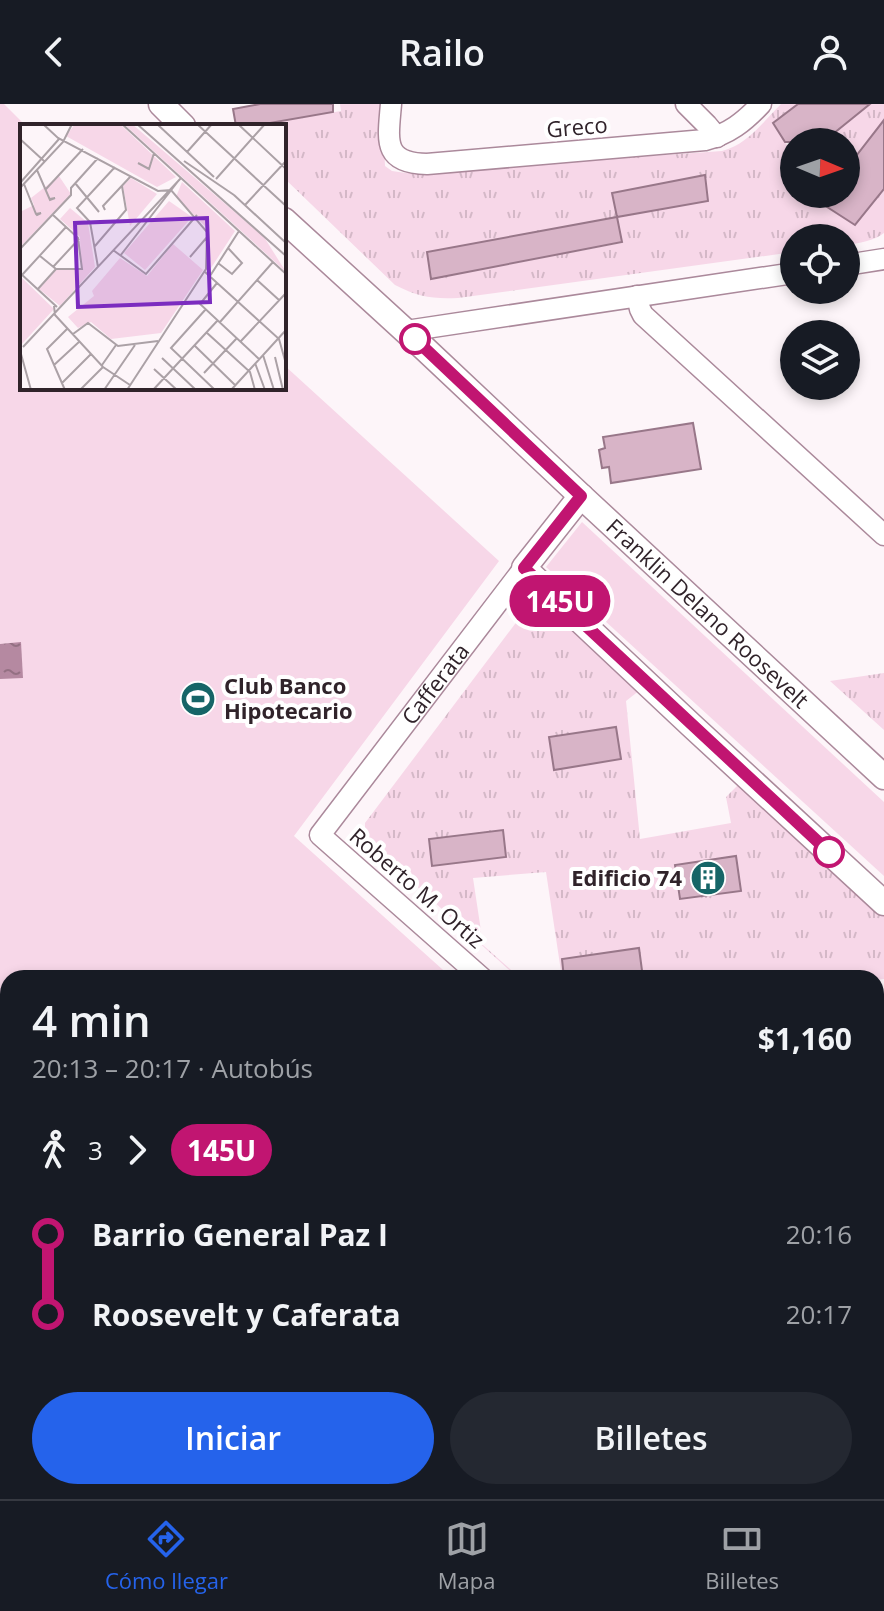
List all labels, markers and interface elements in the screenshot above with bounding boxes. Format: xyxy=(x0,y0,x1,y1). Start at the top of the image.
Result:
text: Railo xyxy=(399,28,485,77)
icon: back xyxy=(32,30,76,74)
icon: person xyxy=(808,30,852,74)
street label: Greco xyxy=(545,108,609,144)
inset map xyxy=(20,124,286,390)
north arrow xyxy=(780,128,860,208)
map controls xyxy=(780,128,860,400)
button: locate xyxy=(780,224,860,304)
button: layers xyxy=(780,320,860,400)
unlabelled marker xyxy=(400,324,430,354)
street label: Franklin Delano Roosevelt xyxy=(600,511,816,714)
line badge: 145U xyxy=(504,575,616,627)
text: 145U xyxy=(525,582,595,620)
street label: Cafferata xyxy=(394,637,475,730)
place label: Club Banco Hipotecario xyxy=(224,670,353,725)
sports icon: Club Banco Hipotecario xyxy=(179,680,217,718)
street label: Roberto M. Ortiz xyxy=(344,820,491,954)
unlabelled marker xyxy=(814,837,844,867)
building icon: Edificio 74 xyxy=(689,859,727,897)
place label: Edificio 74 xyxy=(571,862,682,892)
text: 4 min xyxy=(32,990,151,1050)
text: $1,160 xyxy=(758,1018,852,1059)
text: 20:13 – 20:17 · Autobús xyxy=(32,1050,313,1086)
icon: walk xyxy=(32,1128,76,1172)
icon: forward xyxy=(115,1128,159,1172)
text: 145U xyxy=(187,1131,256,1169)
text: 3 xyxy=(88,1132,103,1168)
text: Barrio General Paz I xyxy=(92,1214,388,1255)
text: 20:16 xyxy=(786,1216,852,1252)
text: Roosevelt y Caferata xyxy=(92,1294,401,1335)
text: 20:17 xyxy=(786,1296,852,1332)
button: Iniciar xyxy=(32,1392,434,1484)
button: Billetes xyxy=(450,1392,852,1484)
tab: Cómo llegar xyxy=(105,1517,228,1595)
tab: Mapa xyxy=(438,1517,495,1595)
tab: Billetes xyxy=(705,1517,779,1595)

